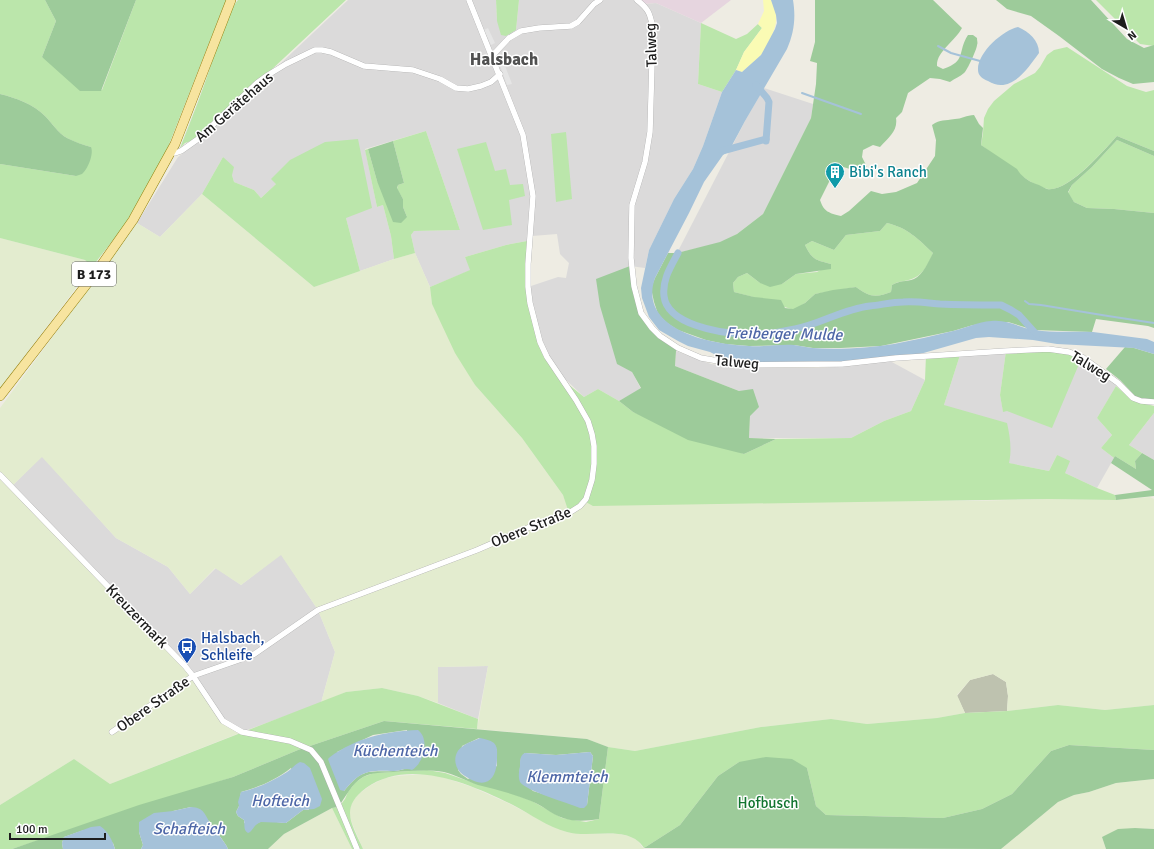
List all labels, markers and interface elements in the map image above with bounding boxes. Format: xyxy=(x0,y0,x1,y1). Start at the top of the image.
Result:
north arrow xyxy=(1106,8,1146,48)
street label: Talweg xyxy=(641,23,661,67)
text: N xyxy=(1125,28,1139,43)
district label: Halsbach xyxy=(470,49,538,70)
street label: Am Gerätehaus xyxy=(191,68,277,146)
building icon: Bibi's Ranch xyxy=(824,161,846,189)
place label: Bibi's Ranch xyxy=(849,163,927,181)
road number: B 173 xyxy=(72,262,116,286)
water label: Freiberger Mulde xyxy=(725,323,844,345)
street label: Talweg xyxy=(1067,347,1115,385)
street label: Talweg xyxy=(714,351,760,373)
street label: Obere Straße xyxy=(488,503,574,551)
street label: Kreuzermark xyxy=(102,580,172,652)
place label: Halsbach, Schleife xyxy=(201,629,264,664)
bus stop icon: Halsbach, Schleife xyxy=(176,636,198,664)
street label: Obere Straße xyxy=(113,672,193,736)
water label: Küchenteich xyxy=(353,741,439,761)
water label: Klemmteich xyxy=(526,767,609,787)
water label: Hofteich xyxy=(251,791,310,811)
park label: Hofbusch xyxy=(738,794,798,812)
scale bar xyxy=(10,815,105,841)
water label: Schafteich xyxy=(153,819,226,839)
text: 100 m xyxy=(16,822,48,837)

